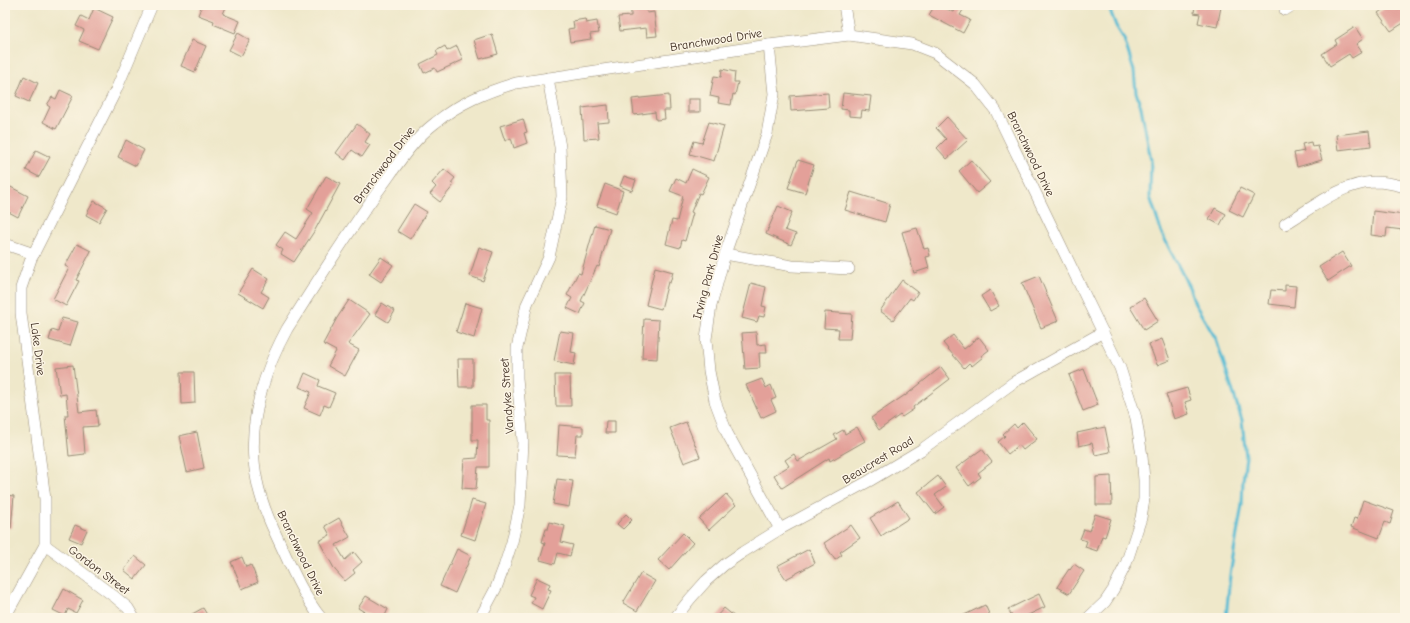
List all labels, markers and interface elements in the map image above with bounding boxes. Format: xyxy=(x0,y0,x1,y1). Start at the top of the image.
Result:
street label: Branchwood Drive xyxy=(669,26,763,54)
street label: Branchwood Drive xyxy=(1004,109,1058,199)
street label: Branchwood Drive xyxy=(350,124,418,206)
street label: Irving Park Drive xyxy=(690,233,726,321)
street label: Lake Drive xyxy=(28,322,48,376)
street label: Vandyke Street xyxy=(497,357,517,434)
street label: Beaucrest Road xyxy=(840,433,916,487)
street label: Branchwood Drive xyxy=(274,508,328,598)
street label: Gordon Street xyxy=(66,543,133,598)

